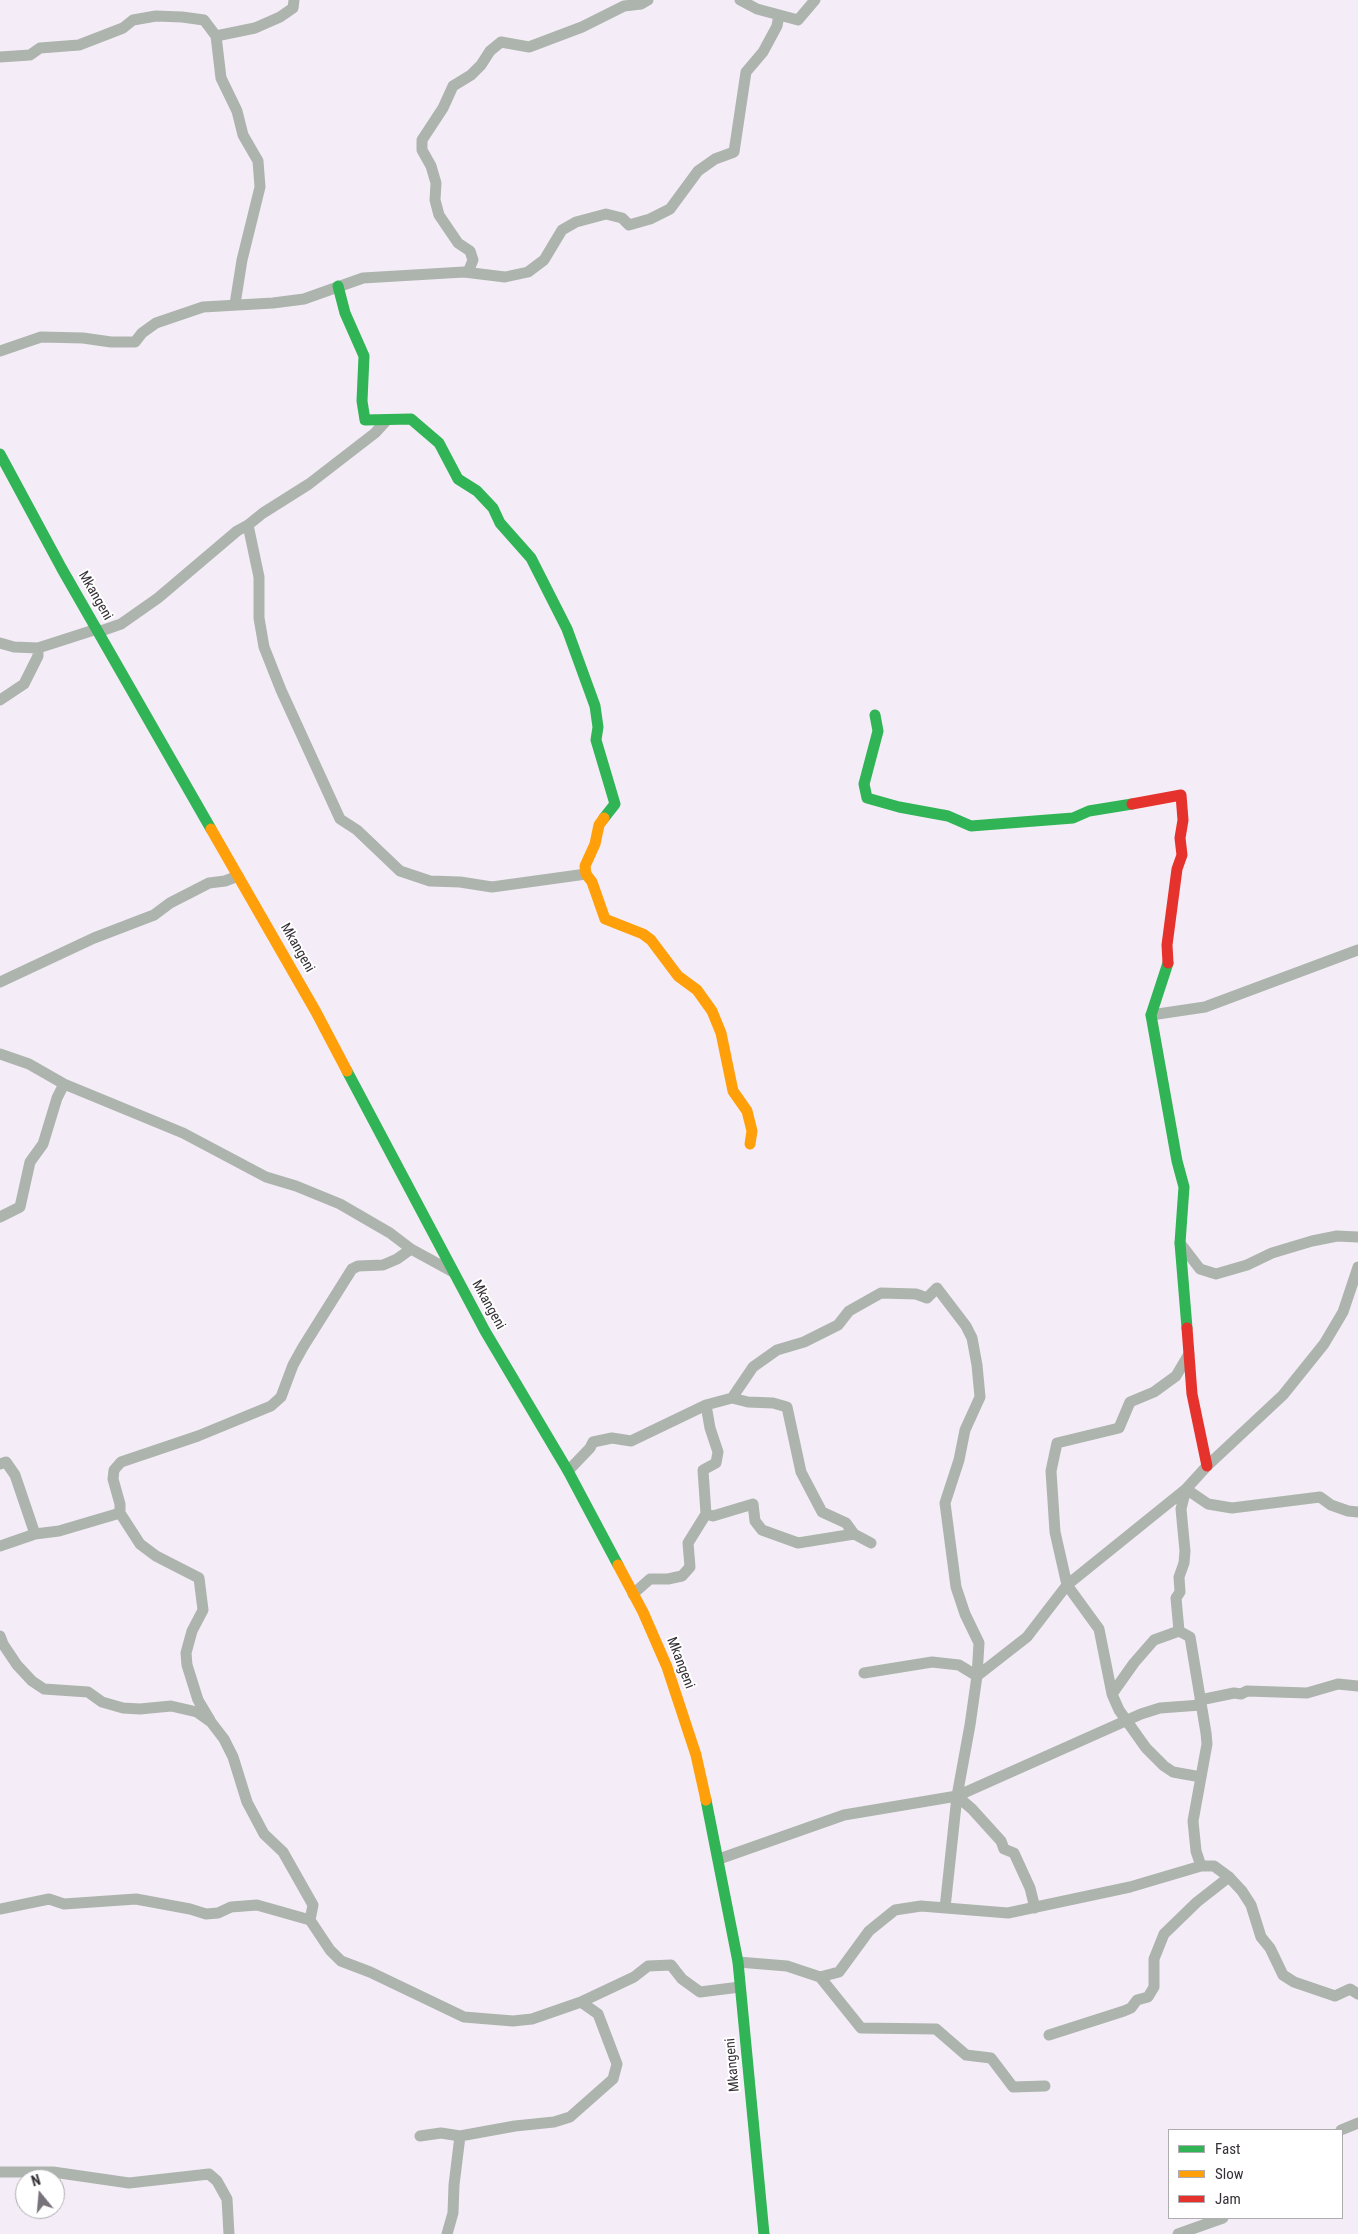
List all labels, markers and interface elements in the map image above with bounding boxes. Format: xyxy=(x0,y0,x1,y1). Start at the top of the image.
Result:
street label: Mkangeni xyxy=(74,568,116,624)
street label: Mkangeni xyxy=(276,920,318,976)
street label: Mkangeni xyxy=(468,1277,508,1333)
street label: Mkangeni xyxy=(663,1635,697,1691)
street label: Mkangeni xyxy=(722,2037,744,2093)
legend xyxy=(1168,2129,1343,2219)
text: Fast xyxy=(1215,2140,1240,2158)
text: Slow xyxy=(1215,2165,1244,2183)
north arrow xyxy=(15,2169,65,2219)
text: N xyxy=(29,2172,42,2190)
text: Jam xyxy=(1215,2190,1241,2208)

